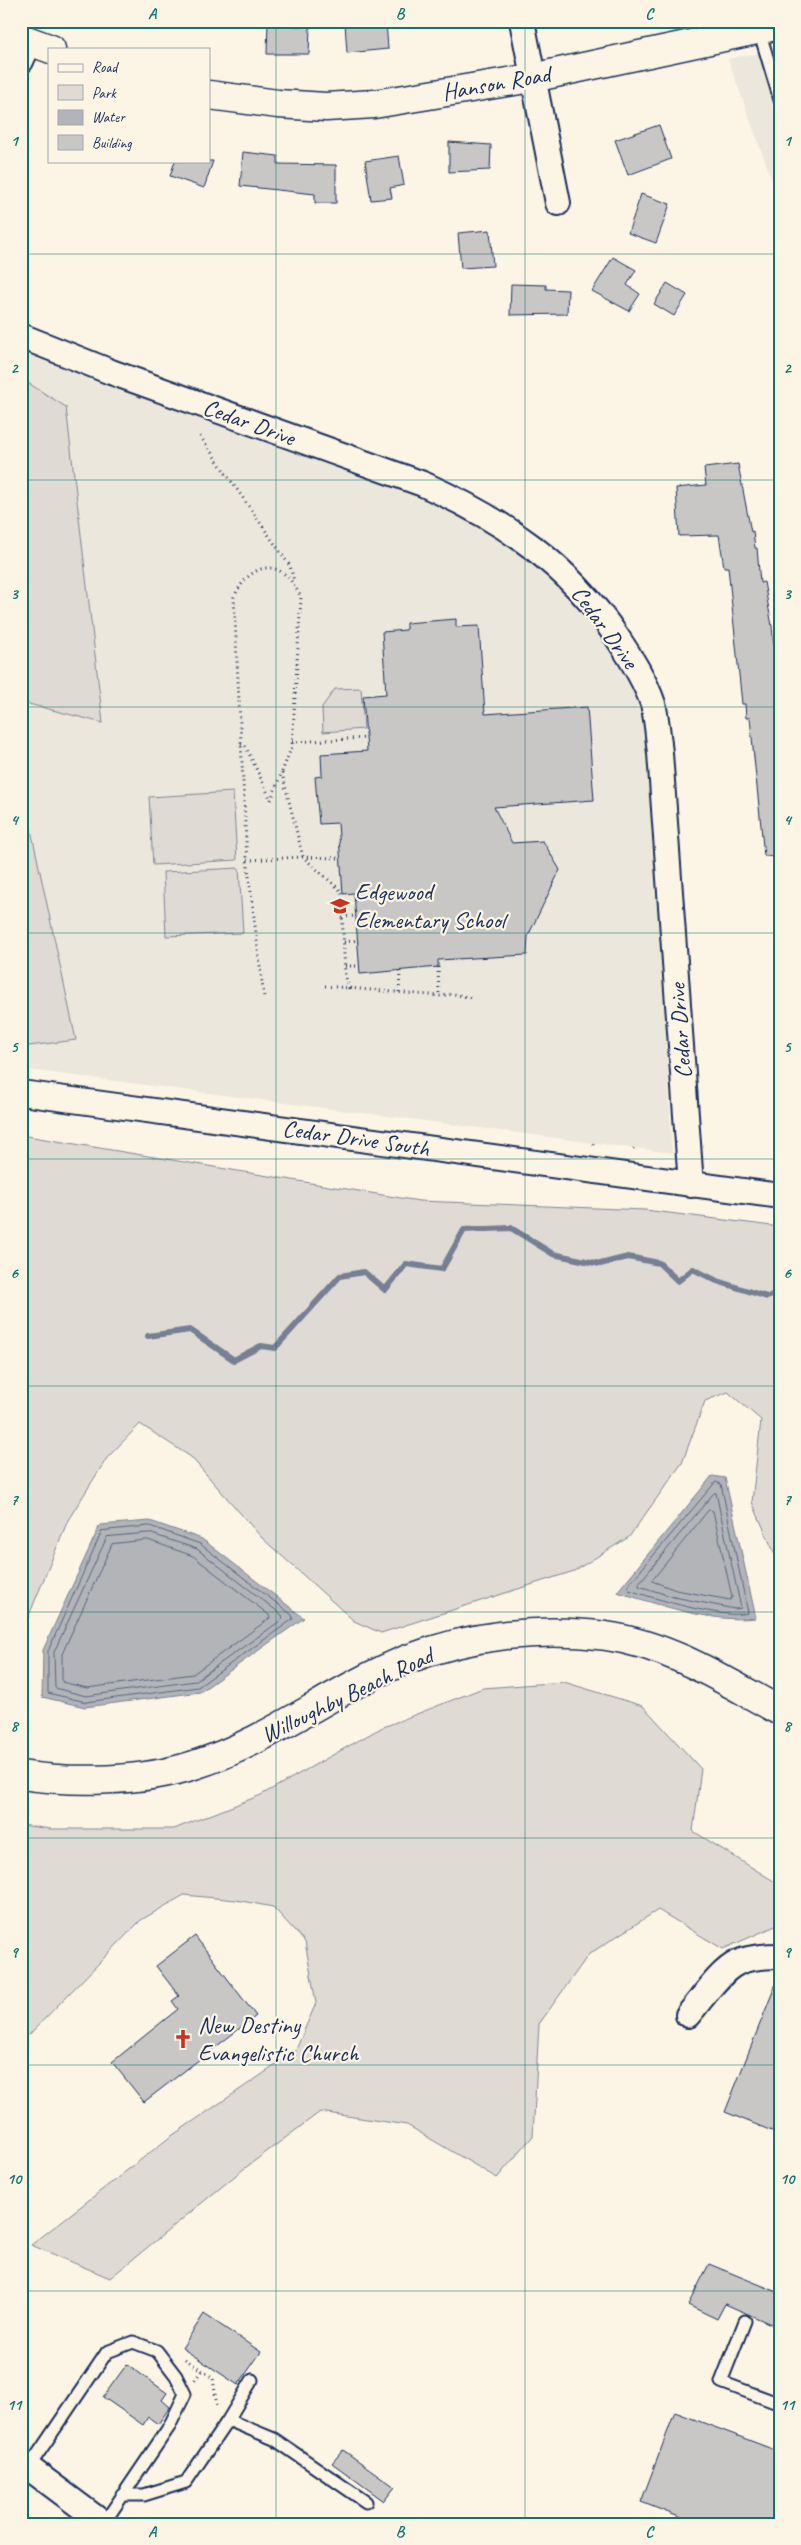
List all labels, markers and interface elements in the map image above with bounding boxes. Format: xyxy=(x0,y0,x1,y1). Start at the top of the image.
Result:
text: A xyxy=(148,4,158,24)
text: B xyxy=(396,4,406,24)
text: C xyxy=(645,4,655,24)
legend xyxy=(48,48,210,162)
text: Road xyxy=(92,58,119,77)
street label: Hanson Road xyxy=(440,58,556,107)
text: Park xyxy=(92,84,117,103)
text: Water xyxy=(92,108,126,127)
text: 1 xyxy=(10,131,19,151)
text: 1 xyxy=(783,131,792,151)
text: Building xyxy=(92,134,132,153)
text: 2 xyxy=(10,358,19,378)
text: 2 xyxy=(783,358,792,378)
street label: Cedar Drive xyxy=(199,392,301,453)
street label: Cedar Drive xyxy=(565,580,646,676)
text: 3 xyxy=(10,584,19,604)
text: 3 xyxy=(783,584,792,604)
text: 4 xyxy=(10,810,19,830)
text: 4 xyxy=(783,810,792,830)
place label: Edgewood Elementary School xyxy=(355,877,509,935)
school or university icon: Edgewood Elementary School xyxy=(329,895,351,917)
street label: Cedar Drive xyxy=(662,980,698,1080)
text: 5 xyxy=(11,1037,20,1057)
text: 5 xyxy=(784,1037,793,1057)
street label: Cedar Drive South xyxy=(281,1113,432,1163)
text: 6 xyxy=(10,1263,19,1283)
text: 6 xyxy=(783,1263,792,1283)
text: 7 xyxy=(10,1490,19,1510)
text: 7 xyxy=(783,1490,792,1510)
street label: Willoughby Beach Road xyxy=(256,1639,441,1750)
text: 8 xyxy=(10,1716,19,1736)
text: 8 xyxy=(783,1716,792,1736)
text: 9 xyxy=(10,1942,19,1962)
text: 9 xyxy=(783,1942,792,1962)
place label: New Destiny Evangelistic Church xyxy=(198,2010,360,2068)
church icon: New Destiny Evangelistic Church xyxy=(172,2028,194,2050)
text: 10 xyxy=(7,2169,23,2189)
text: 10 xyxy=(780,2169,796,2189)
text: 11 xyxy=(7,2395,23,2415)
text: 11 xyxy=(780,2395,796,2415)
text: A xyxy=(148,2522,158,2542)
text: B xyxy=(396,2522,406,2542)
text: C xyxy=(645,2522,655,2542)

